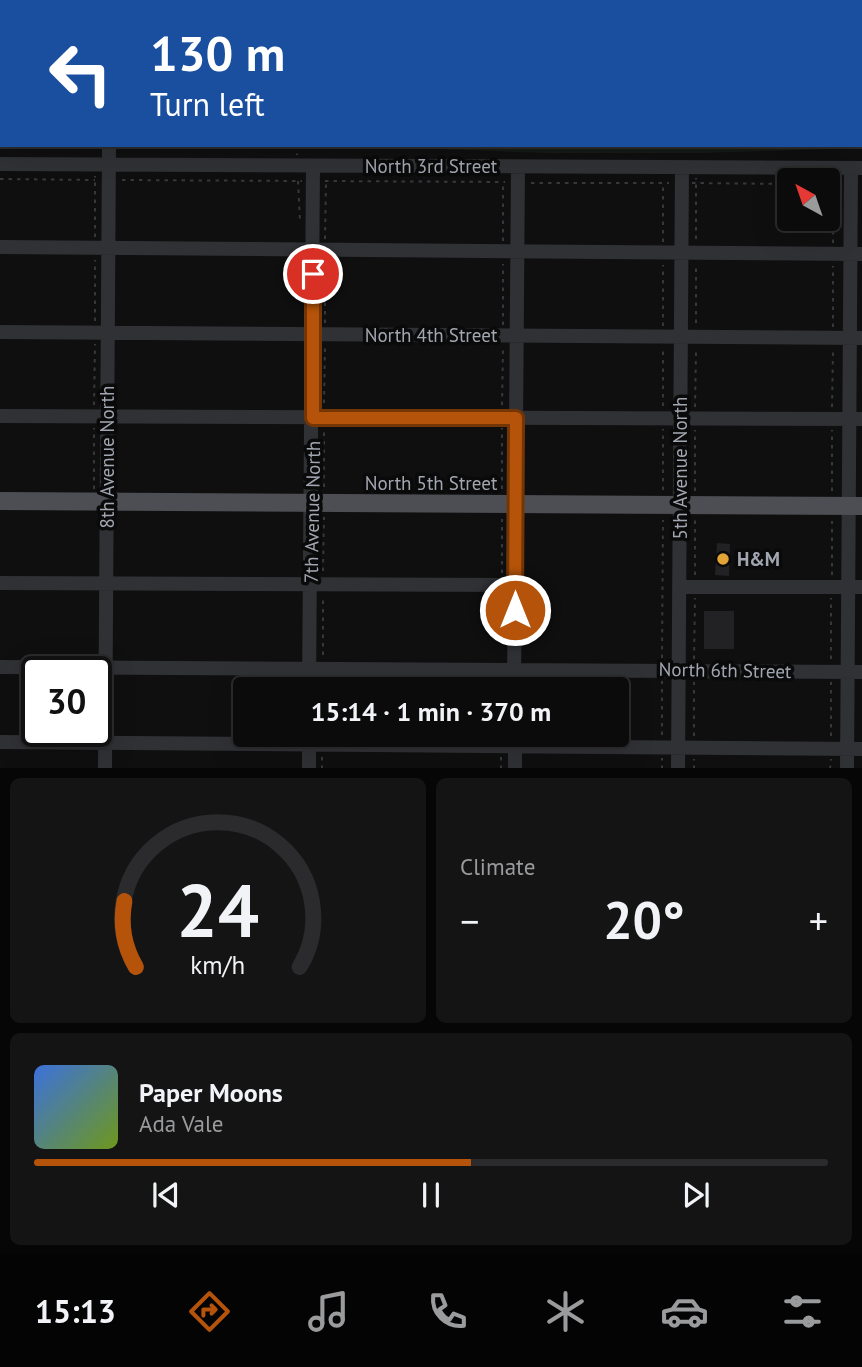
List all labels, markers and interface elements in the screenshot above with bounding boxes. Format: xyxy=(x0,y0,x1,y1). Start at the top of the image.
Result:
text: 130 m xyxy=(150,21,285,85)
icon: left xyxy=(35,28,126,119)
text: Turn left xyxy=(150,83,265,125)
street label: North 3rd Street xyxy=(365,154,498,178)
north arrow xyxy=(777,168,840,231)
map controls xyxy=(777,168,840,231)
pin xyxy=(283,244,343,304)
icon: arrive xyxy=(294,255,332,293)
street label: North 4th Street xyxy=(365,323,498,347)
street label: 8th Avenue North xyxy=(95,386,119,528)
street label: 5th Avenue North xyxy=(668,397,692,539)
street label: 7th Avenue North xyxy=(299,441,325,583)
street label: North 5th Street xyxy=(365,471,498,495)
place label: H&M xyxy=(737,547,780,571)
marker: H&M xyxy=(715,551,731,567)
position arrow xyxy=(478,573,552,647)
speed limit sign: 30 xyxy=(21,656,112,747)
street label: North 6th Street xyxy=(658,657,792,683)
text: 15:14 · 1 min · 370 m xyxy=(311,695,551,728)
text: Climate xyxy=(460,852,535,881)
text: 24 xyxy=(177,863,259,957)
text: 20° xyxy=(603,886,685,953)
text: − xyxy=(460,896,479,945)
text: + xyxy=(809,896,828,945)
text: km/h xyxy=(191,948,245,980)
text: Paper Moons xyxy=(139,1076,283,1109)
text: Ada Vale xyxy=(139,1109,223,1138)
icon: previous xyxy=(147,1176,185,1214)
icon: pause xyxy=(412,1176,450,1214)
icon: next xyxy=(677,1176,715,1214)
icon: directions xyxy=(185,1287,234,1336)
icon: music xyxy=(304,1287,353,1336)
icon: phone xyxy=(423,1287,472,1336)
icon: climate xyxy=(541,1287,590,1336)
icon: car xyxy=(660,1287,709,1336)
icon: filters xyxy=(778,1287,827,1336)
text: 15:13 xyxy=(35,1290,116,1332)

